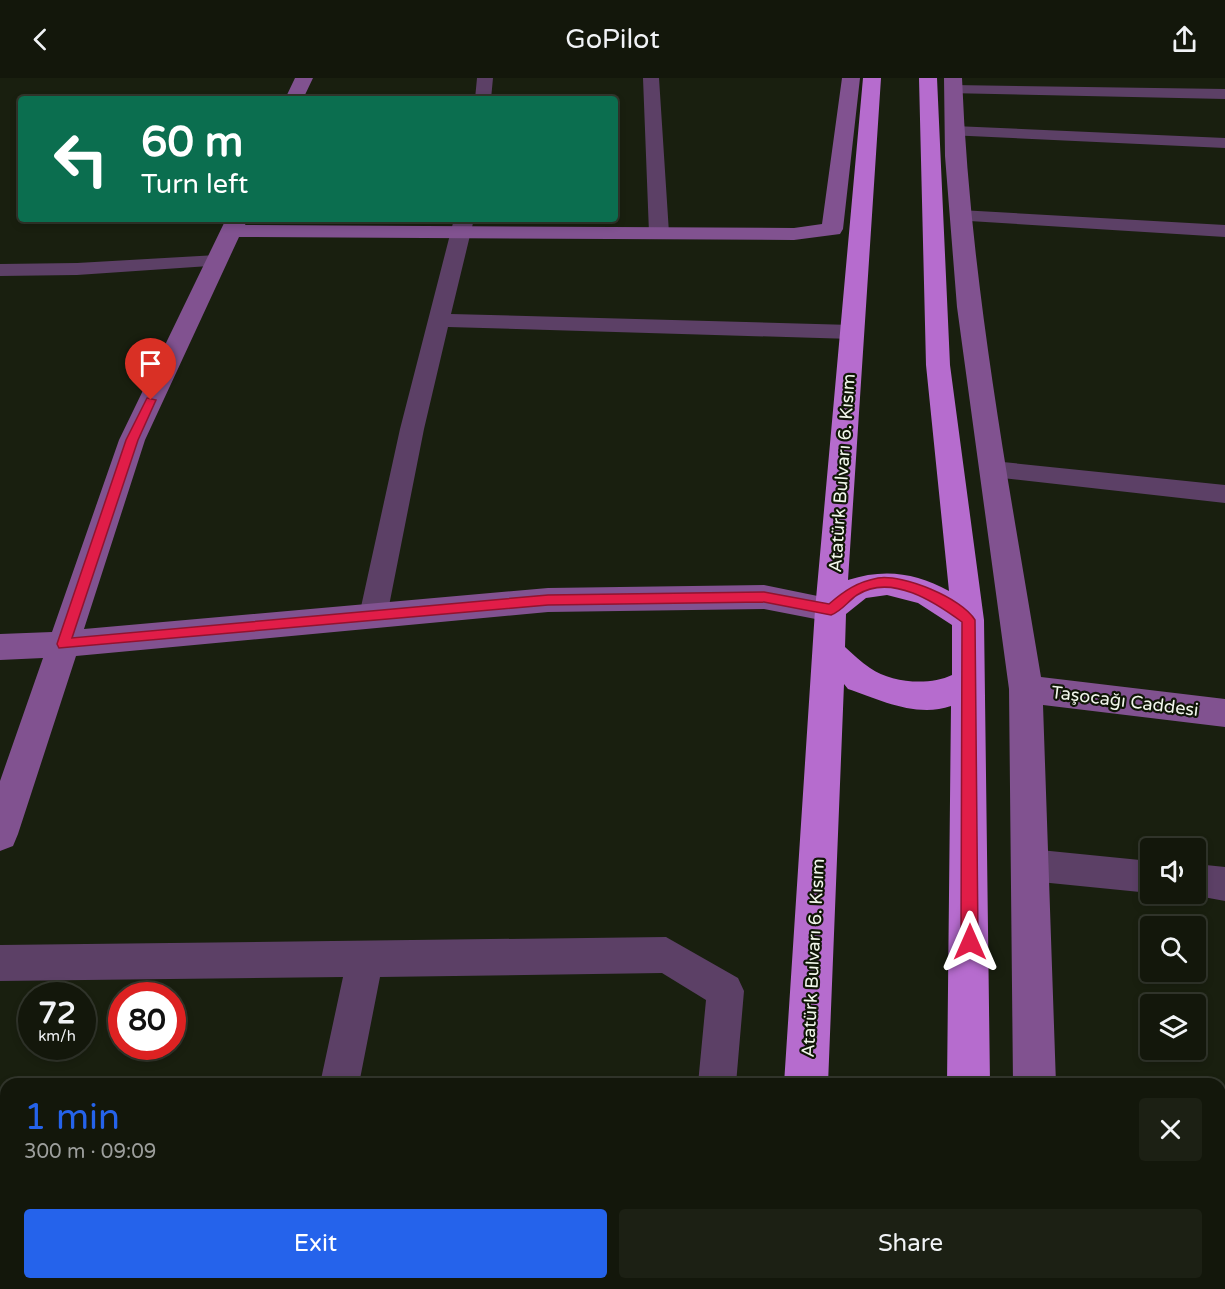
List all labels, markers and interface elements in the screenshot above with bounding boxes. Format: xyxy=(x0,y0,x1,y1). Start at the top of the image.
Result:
icon: back xyxy=(24,23,57,56)
text: GoPilot xyxy=(565,23,660,56)
icon: share xyxy=(1168,23,1201,56)
text: 60 m xyxy=(141,117,243,168)
icon: left xyxy=(42,120,120,198)
text: Turn left xyxy=(141,168,248,201)
pin xyxy=(125,338,176,400)
icon: arrive xyxy=(134,347,167,380)
street label: Atatürk Bulvarı 6. Kısım xyxy=(824,373,860,573)
street label: Taşocağı Caddesi xyxy=(1050,681,1200,721)
map controls xyxy=(1140,838,1206,1060)
button: sound xyxy=(1140,838,1206,904)
street label: Atatürk Bulvarı 6. Kısım xyxy=(797,858,829,1058)
position arrow xyxy=(938,910,1002,974)
button: search xyxy=(1140,916,1206,982)
speed limit sign: 80 xyxy=(108,982,186,1060)
button: layers xyxy=(1140,994,1206,1060)
text: 72 xyxy=(38,995,76,1032)
text: km/h xyxy=(38,1027,76,1045)
text: 1 min xyxy=(24,1096,120,1139)
button: close xyxy=(1139,1098,1202,1161)
text: 300 m · 09:09 xyxy=(24,1140,156,1164)
button: Exit xyxy=(24,1209,607,1278)
button: Share xyxy=(619,1209,1202,1278)

